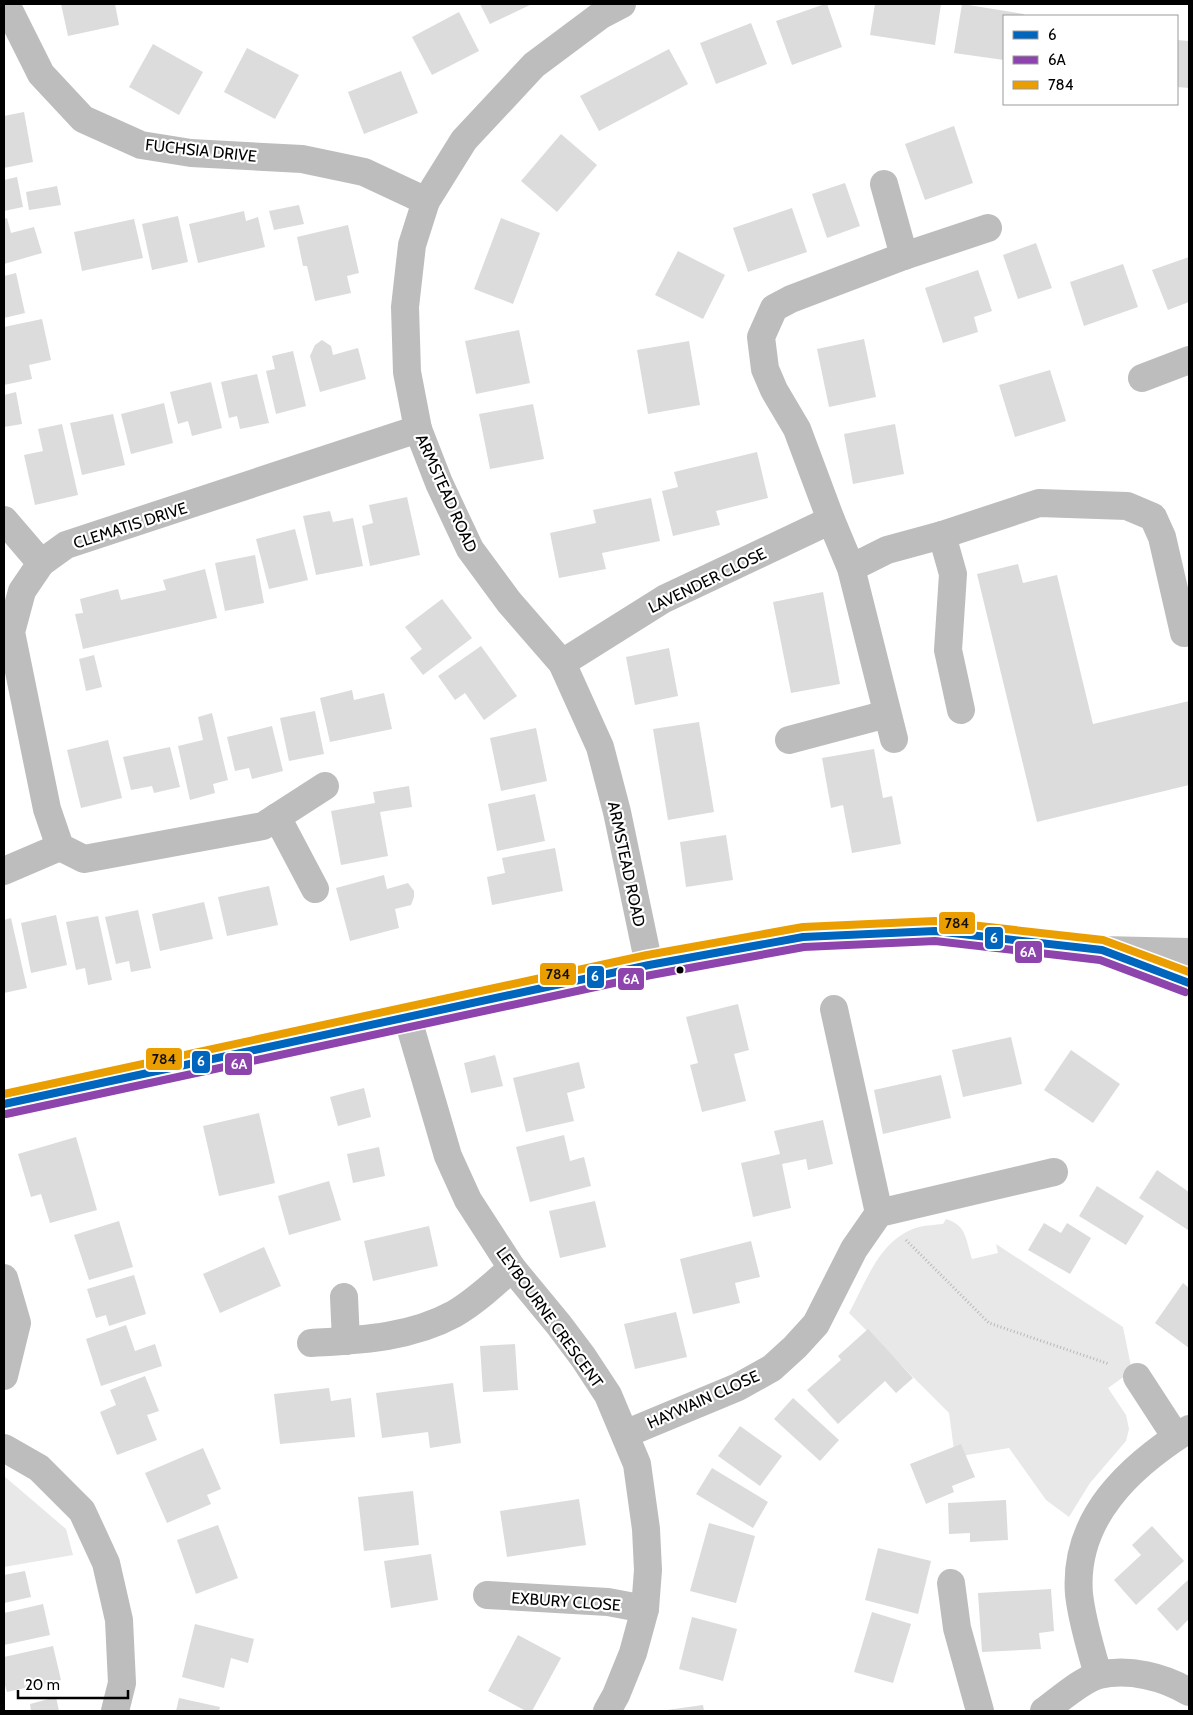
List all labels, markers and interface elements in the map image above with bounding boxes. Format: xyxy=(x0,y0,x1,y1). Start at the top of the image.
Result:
legend xyxy=(1003,15,1178,105)
text: 6 xyxy=(1048,26,1057,44)
text: 6A xyxy=(1048,51,1067,69)
text: 784 xyxy=(1048,76,1074,94)
street label: FUCHSIA DRIVE xyxy=(144,135,258,166)
street label: ARMSTEAD ROAD xyxy=(412,431,481,555)
street label: CLEMATIS DRIVE xyxy=(71,498,189,553)
street label: LAVENDER CLOSE xyxy=(645,544,769,617)
street label: ARMSTEAD ROAD xyxy=(604,800,649,928)
line badge: 784 xyxy=(938,911,976,935)
text: 784 xyxy=(945,914,969,932)
line badge: 6 xyxy=(984,926,1004,950)
text: 6 xyxy=(990,929,998,947)
line badge: 6A xyxy=(1014,940,1043,964)
text: 6A xyxy=(1020,943,1037,961)
line badge: 784 xyxy=(539,962,577,986)
text: 784 xyxy=(546,965,570,983)
line badge: 6 xyxy=(586,965,605,989)
unlabelled marker xyxy=(675,965,685,975)
text: 6 xyxy=(591,967,599,985)
line badge: 6A xyxy=(617,967,645,991)
text: 6A xyxy=(623,970,640,988)
line badge: 784 xyxy=(145,1047,183,1071)
text: 784 xyxy=(152,1050,176,1068)
line badge: 6 xyxy=(191,1050,211,1074)
text: 6 xyxy=(197,1052,205,1070)
line badge: 6A xyxy=(224,1052,253,1076)
text: 6A xyxy=(231,1055,248,1073)
street label: LEYBOURNE CRESCENT xyxy=(492,1243,607,1392)
street label: HAYWAIN CLOSE xyxy=(644,1366,762,1433)
street label: EXBURY CLOSE xyxy=(511,1588,621,1615)
scale bar xyxy=(18,1668,128,1700)
text: 20 m xyxy=(25,1676,60,1694)

